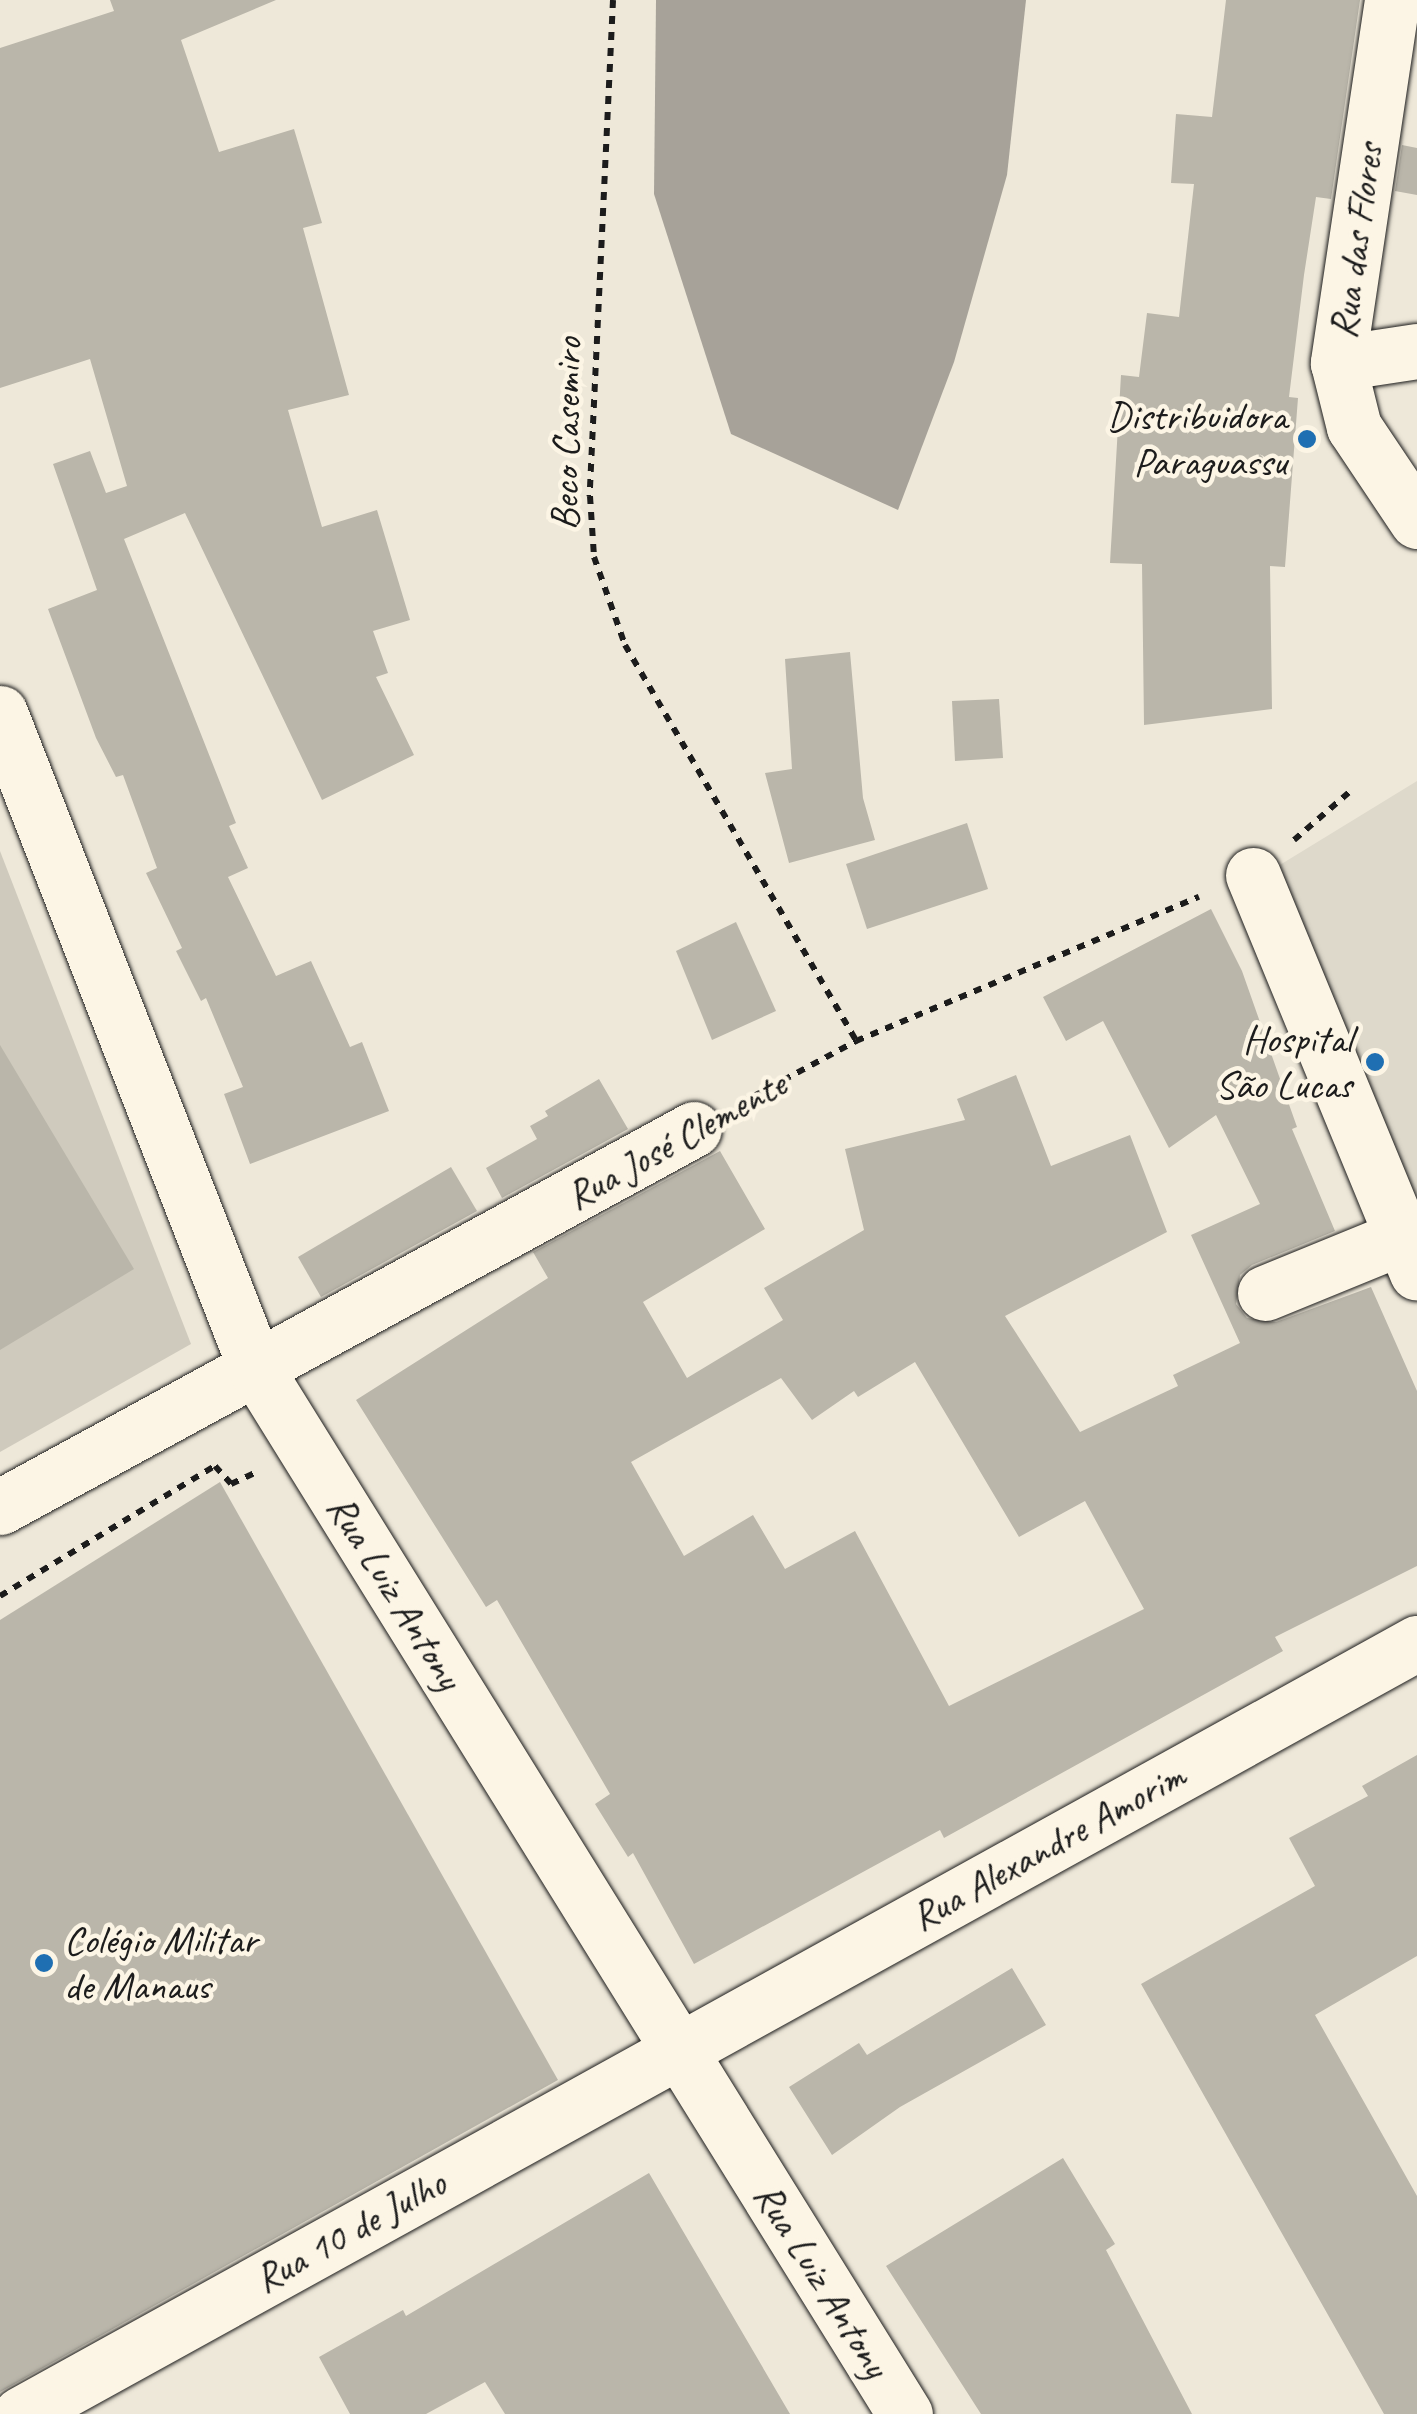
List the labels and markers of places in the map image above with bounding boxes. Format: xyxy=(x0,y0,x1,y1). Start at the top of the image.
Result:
place label: Distribuidora Paraguassu xyxy=(1107,392,1287,486)
marker: Distribuidora Paraguassu xyxy=(1296,428,1318,450)
place label: Hospital São Lucas xyxy=(1217,1015,1352,1109)
marker: Hospital São Lucas xyxy=(1362,1049,1388,1075)
place label: Colégio Militar de Manaus xyxy=(64,1916,258,2010)
marker: Colégio Militar de Manaus xyxy=(33,1952,55,1974)

